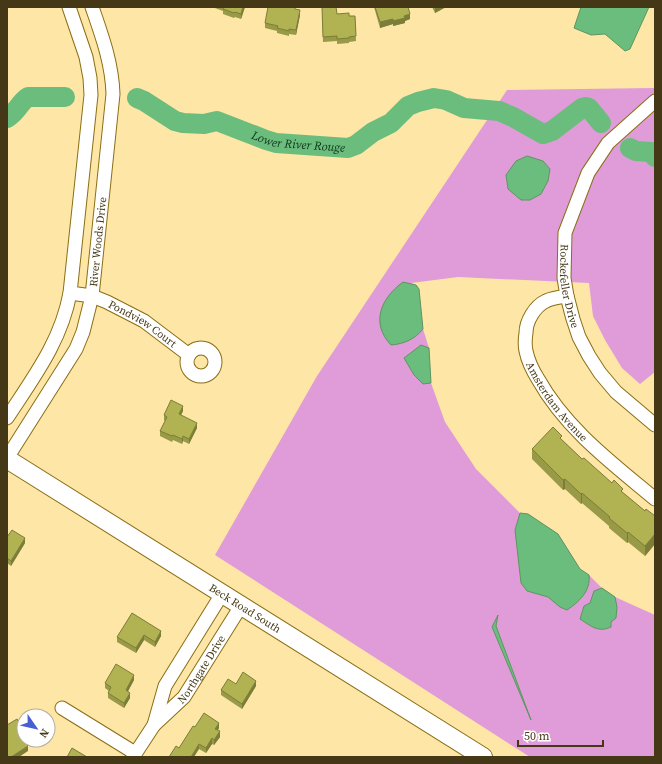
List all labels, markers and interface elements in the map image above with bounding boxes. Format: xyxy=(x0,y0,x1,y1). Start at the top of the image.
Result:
water label: Lower River Rouge xyxy=(248,127,346,156)
street label: River Woods Drive xyxy=(86,196,110,287)
street label: Rockefeller Drive xyxy=(556,244,583,330)
street label: Pondview Court xyxy=(106,297,180,351)
street label: Amsterdam Avenue xyxy=(522,359,591,445)
street label: Beck Road South xyxy=(206,580,284,637)
street label: Northgate Drive xyxy=(174,632,229,707)
north arrow xyxy=(16,708,56,748)
scale bar xyxy=(518,722,603,748)
text: N xyxy=(35,726,52,741)
text: 50 m xyxy=(524,728,550,744)

